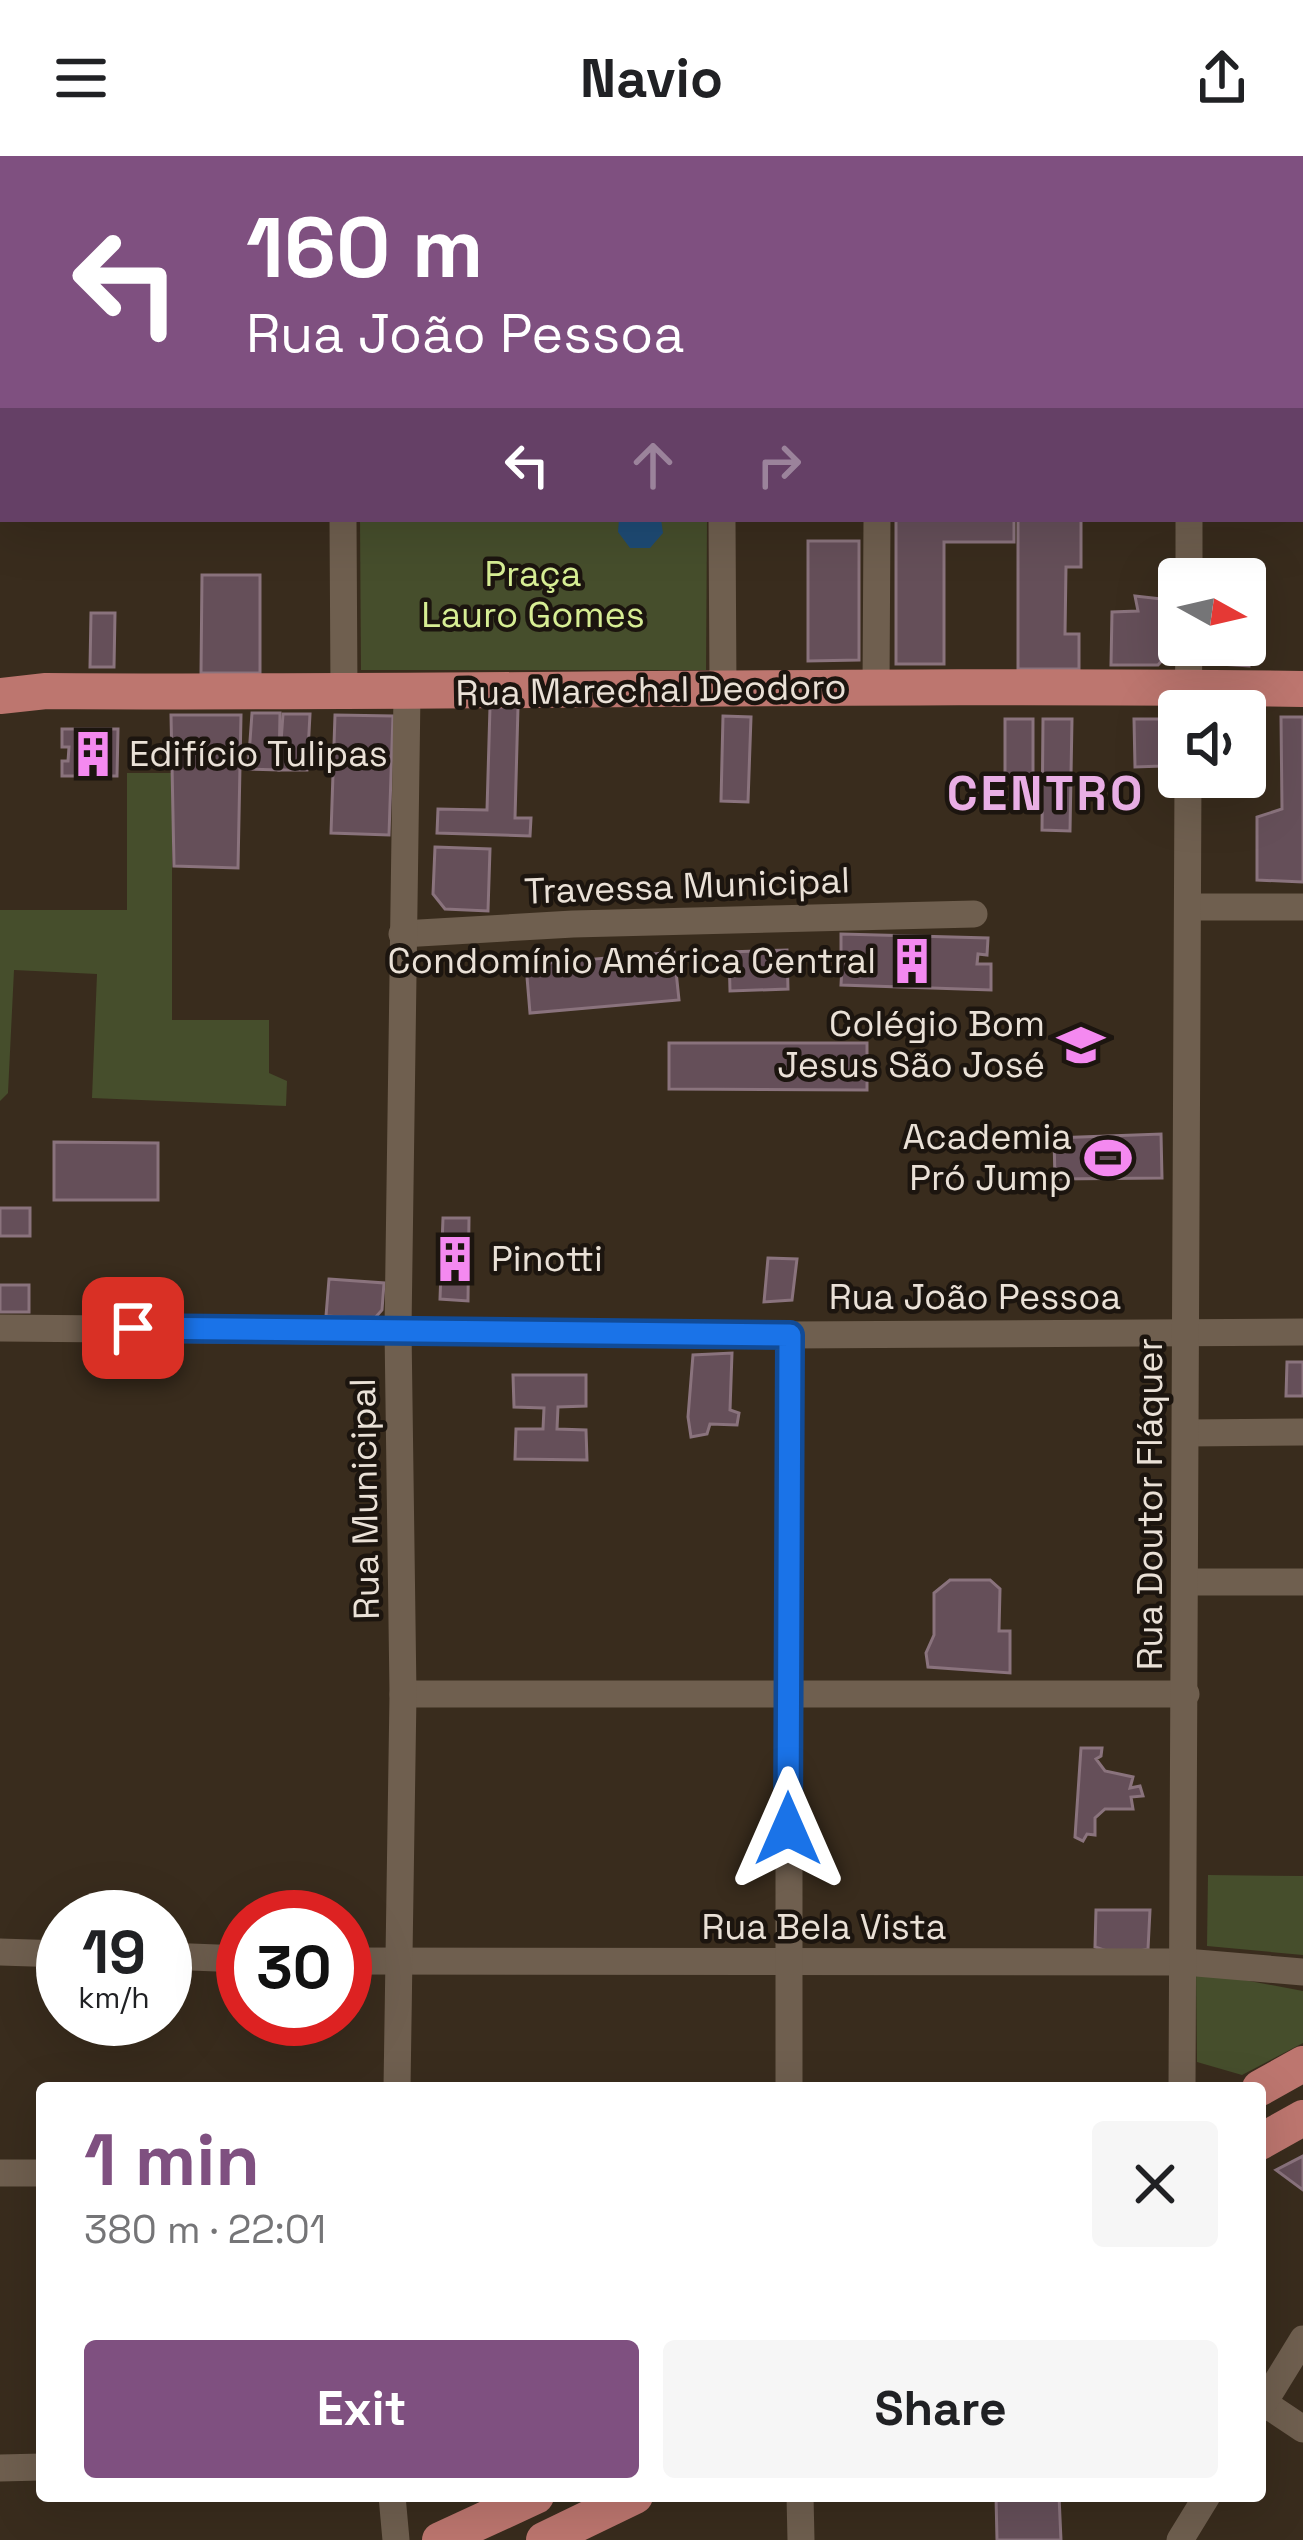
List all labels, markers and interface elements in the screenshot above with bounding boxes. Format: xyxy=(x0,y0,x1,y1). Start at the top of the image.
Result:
text: Navio xyxy=(580,44,723,113)
icon: menu xyxy=(48,45,114,111)
icon: share xyxy=(1189,45,1255,111)
text: 160 m xyxy=(246,194,483,302)
icon: left xyxy=(48,204,204,360)
text: Rua João Pessoa xyxy=(246,299,685,368)
icon: left xyxy=(494,432,560,498)
icon: ahead xyxy=(620,432,686,498)
icon: right xyxy=(746,432,812,498)
park label: Praça Lauro Gomes xyxy=(421,551,645,638)
north arrow xyxy=(1158,558,1266,666)
map controls xyxy=(1158,558,1266,798)
street label: Rua Marechal Deodoro xyxy=(455,664,847,716)
button: sound xyxy=(1158,690,1266,798)
building icon: Edifício Tulipas xyxy=(68,729,118,779)
place label: Edifício Tulipas xyxy=(129,731,388,777)
district label: CENTRO xyxy=(947,763,1145,824)
street label: Travessa Municipal xyxy=(523,857,851,915)
building icon: Condomínio América Central xyxy=(887,936,937,986)
place label: Condomínio América Central xyxy=(388,938,876,984)
place label: Colégio Bom Jesus São José xyxy=(777,1001,1045,1088)
school or university icon: Colégio Bom Jesus São José xyxy=(1056,1020,1106,1070)
place label: Academia Pró Jump xyxy=(903,1114,1072,1201)
sports icon: Academia Pró Jump xyxy=(1083,1133,1133,1183)
building icon: Pinotti xyxy=(430,1234,480,1284)
place label: Pinotti xyxy=(491,1236,603,1282)
street label: Rua João Pessoa xyxy=(829,1274,1121,1320)
pin xyxy=(82,1277,184,1379)
icon: arrive xyxy=(100,1295,166,1361)
street label: Rua Doutor Fláquer xyxy=(1127,1338,1173,1670)
street label: Rua Municipal xyxy=(340,1378,390,1620)
position arrow xyxy=(725,1766,851,1892)
speed limit sign: 30 xyxy=(216,1890,372,2046)
street label: Rua Bela Vista xyxy=(702,1904,946,1950)
text: 19 xyxy=(82,1914,146,1991)
text: km/h xyxy=(78,1978,150,2017)
text: 1 min xyxy=(84,2114,260,2206)
button: close xyxy=(1092,2121,1218,2247)
text: 380 m · 22:01 xyxy=(84,2205,326,2254)
button: Exit xyxy=(84,2340,639,2478)
button: Share xyxy=(663,2340,1218,2478)

